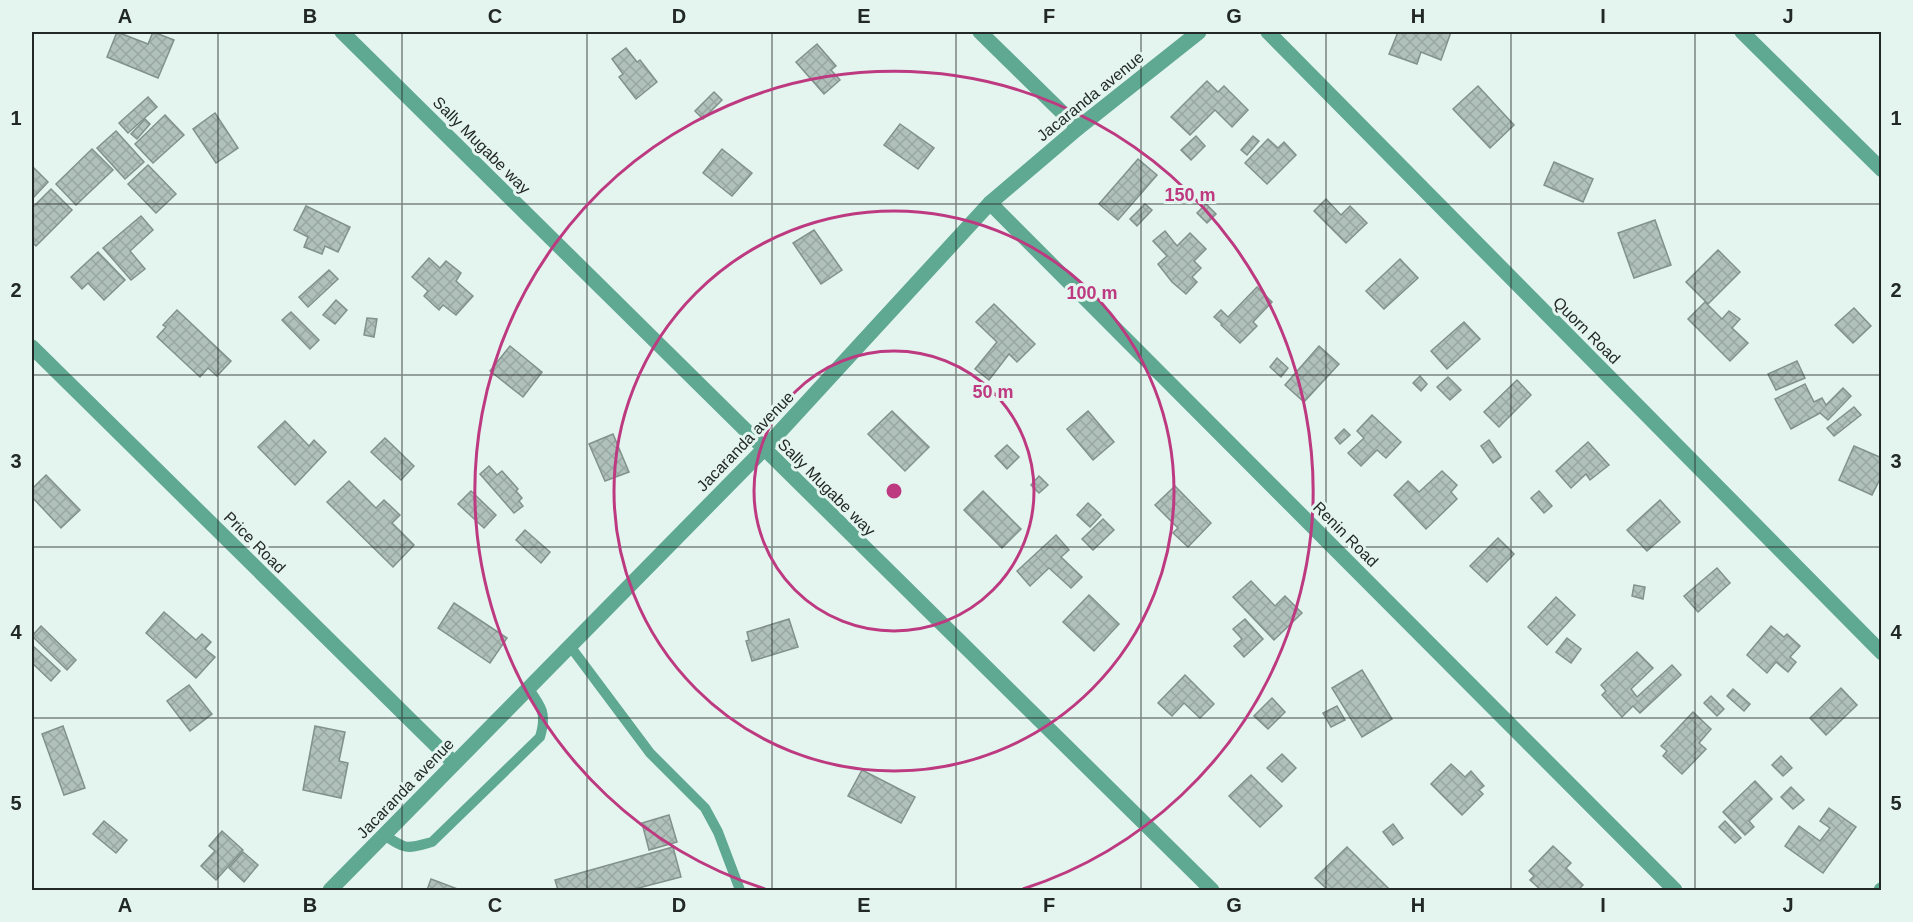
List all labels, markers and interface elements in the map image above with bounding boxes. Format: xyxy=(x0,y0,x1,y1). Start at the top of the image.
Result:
text: A xyxy=(118,5,132,27)
text: B xyxy=(303,5,317,27)
text: C xyxy=(488,5,502,27)
text: D xyxy=(672,5,686,27)
text: E xyxy=(857,5,871,27)
text: F xyxy=(1043,5,1055,27)
text: G xyxy=(1226,5,1242,27)
text: H xyxy=(1411,5,1425,27)
text: I xyxy=(1600,5,1606,27)
text: J xyxy=(1782,5,1794,27)
street label: Jacaranda avenue xyxy=(1034,48,1147,144)
street label: Sally Mugabe way xyxy=(430,93,534,197)
text: 1 xyxy=(10,107,22,129)
text: 1 xyxy=(1890,107,1902,129)
text: 150 m xyxy=(1164,185,1216,205)
text: 2 xyxy=(10,279,22,301)
text: 2 xyxy=(1890,279,1902,301)
text: 100 m xyxy=(1066,283,1118,303)
street label: Quorn Road xyxy=(1550,294,1623,367)
text: 50 m xyxy=(972,382,1014,402)
street label: Jacaranda avenue xyxy=(694,388,797,495)
street label: Sally Mugabe way xyxy=(775,435,879,539)
text: 3 xyxy=(10,450,22,472)
text: 3 xyxy=(1890,450,1902,472)
centre of rings xyxy=(884,481,904,501)
street label: Renin Road xyxy=(1310,498,1382,570)
street label: Price Road xyxy=(221,508,289,576)
text: 4 xyxy=(10,621,22,643)
text: 4 xyxy=(1890,621,1902,643)
street label: Jacaranda avenue xyxy=(354,735,457,842)
text: 5 xyxy=(10,792,22,814)
text: 5 xyxy=(1890,792,1902,814)
text: A xyxy=(118,894,132,916)
text: B xyxy=(303,894,317,916)
text: C xyxy=(488,894,502,916)
text: D xyxy=(672,894,686,916)
text: E xyxy=(857,894,871,916)
text: F xyxy=(1043,894,1055,916)
text: G xyxy=(1226,894,1242,916)
text: H xyxy=(1411,894,1425,916)
text: I xyxy=(1600,894,1606,916)
text: J xyxy=(1782,894,1794,916)

